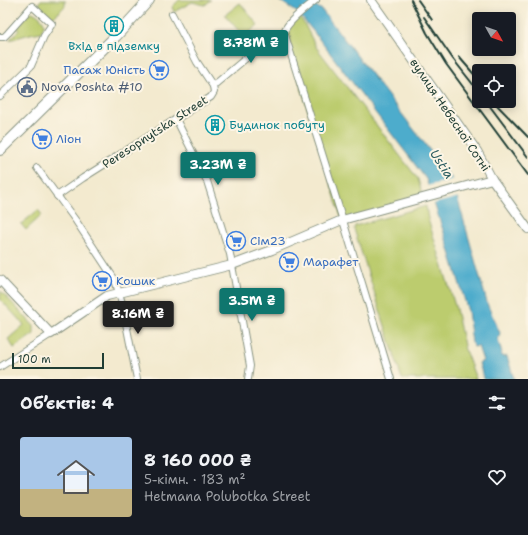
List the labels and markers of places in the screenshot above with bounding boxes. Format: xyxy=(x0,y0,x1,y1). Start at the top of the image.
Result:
building icon: Вхід в підземку xyxy=(103,15,125,37)
pin: 8.78M ₴ xyxy=(214,30,288,64)
place label: Вхід в підземку xyxy=(68,38,160,54)
supermarket icon: Пасаж Юність xyxy=(148,59,170,81)
place label: Пасаж Юність xyxy=(64,62,145,78)
public building icon: Nova Poshta #10 xyxy=(16,76,38,98)
place label: Nova Poshta #10 xyxy=(41,79,143,95)
building icon: Будинок побуту xyxy=(204,114,226,136)
place label: Будинок побуту xyxy=(229,117,325,133)
supermarket icon: Ліон xyxy=(31,128,53,150)
place label: Ліон xyxy=(56,131,81,147)
pin: 3.23M ₴ xyxy=(181,152,255,186)
supermarket icon: Сім23 xyxy=(225,230,247,252)
place label: Сім23 xyxy=(250,233,286,249)
supermarket icon: Марафет xyxy=(278,251,300,273)
place label: Марафет xyxy=(303,254,359,270)
supermarket icon: Кошик xyxy=(91,270,113,292)
place label: Кошик xyxy=(116,273,156,289)
pin: 3.5M ₴ xyxy=(219,288,285,322)
pin: 8.16M ₴ xyxy=(101,301,175,335)

